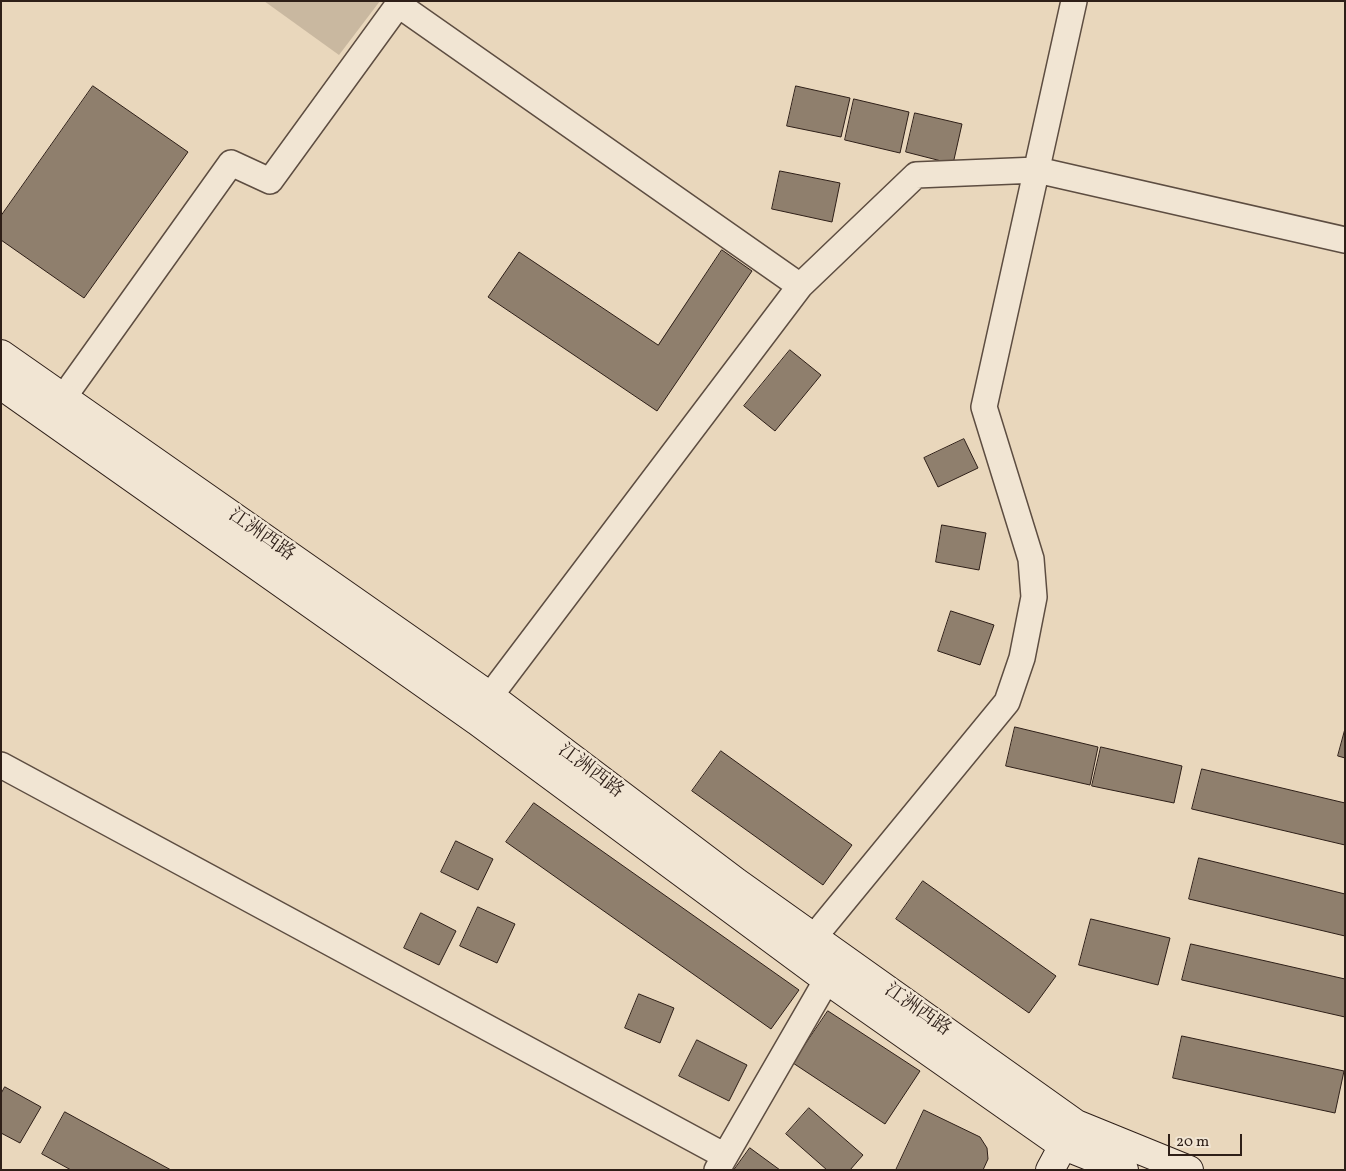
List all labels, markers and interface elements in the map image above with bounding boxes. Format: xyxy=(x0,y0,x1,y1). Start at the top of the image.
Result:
street label: 江洲西路 xyxy=(223,505,299,567)
street label: 江洲西路 xyxy=(553,740,627,804)
street label: 江洲西路 xyxy=(879,980,955,1042)
scale bar xyxy=(1171,1124,1245,1156)
text: 20 m xyxy=(1176,1132,1209,1153)

